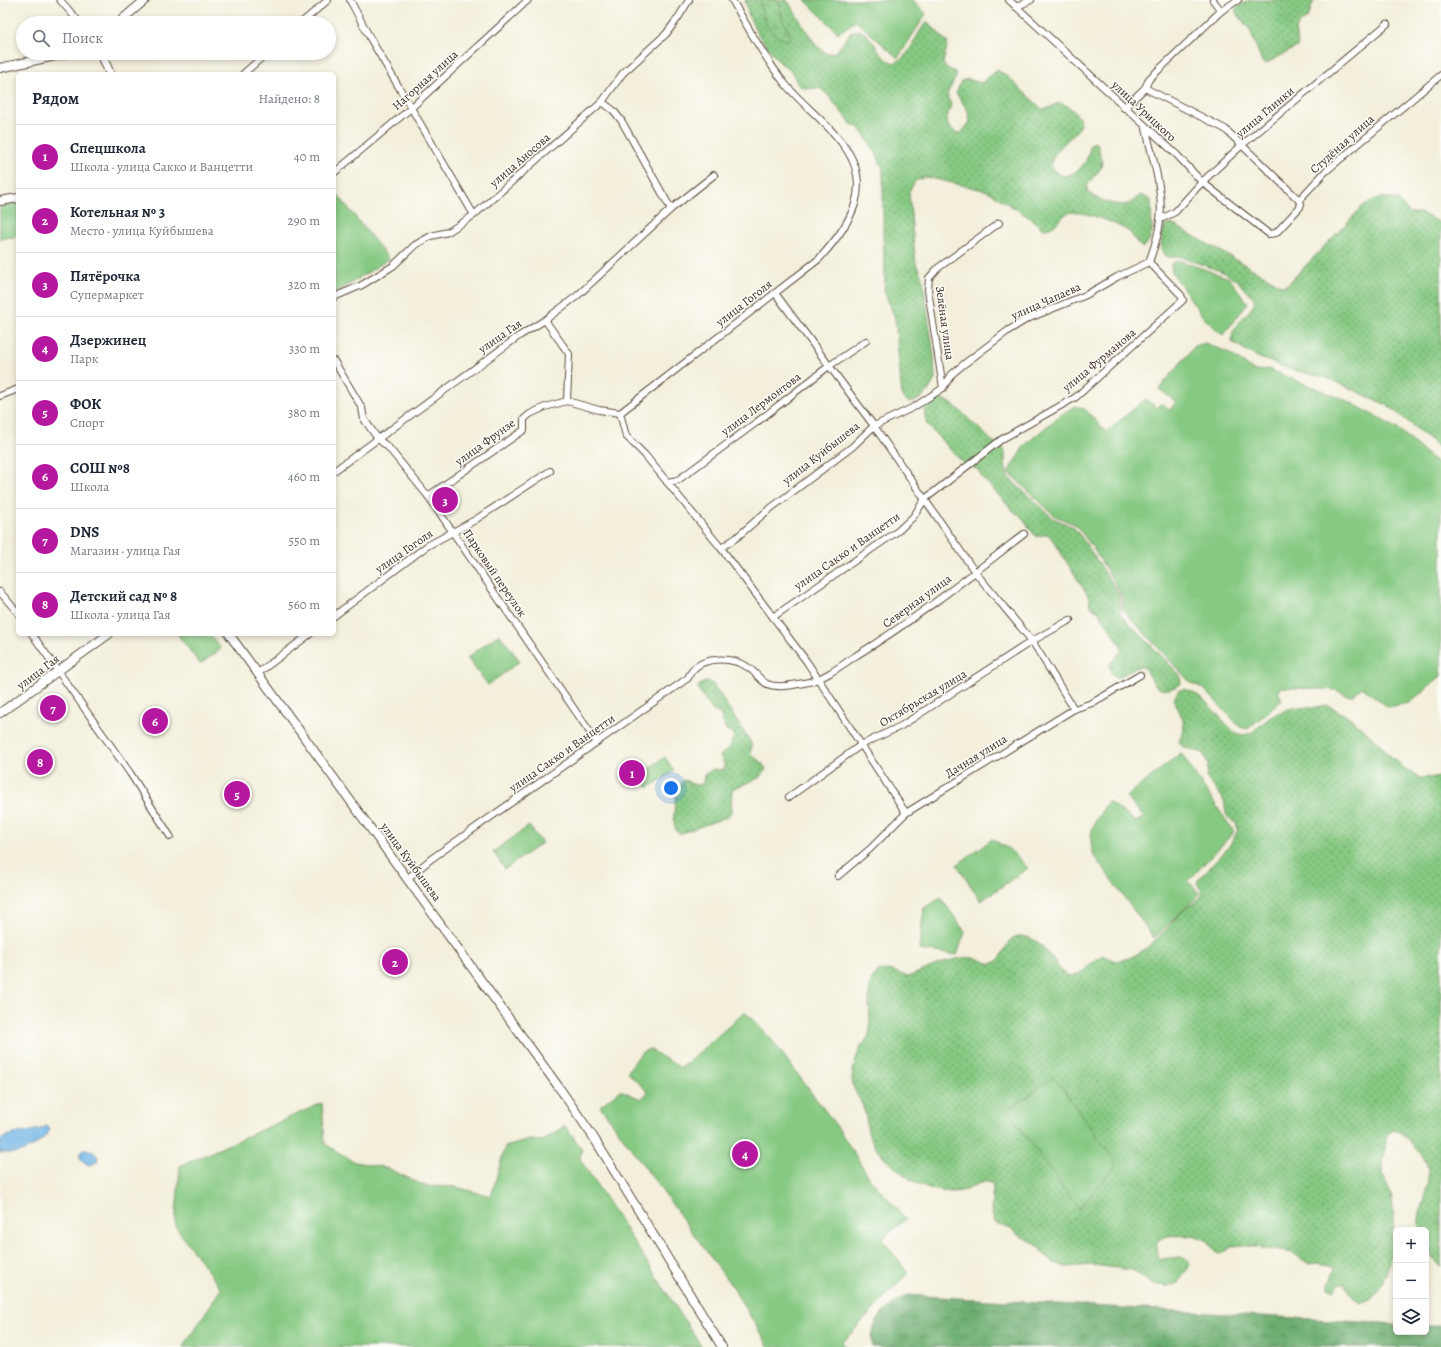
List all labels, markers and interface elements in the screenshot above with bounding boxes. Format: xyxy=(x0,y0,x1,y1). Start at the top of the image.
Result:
search box xyxy=(16,16,336,60)
icon: search xyxy=(30,27,52,49)
text: Поиск xyxy=(62,28,103,48)
street label: Нагорная улица xyxy=(389,46,462,114)
street label: улица Урицкого xyxy=(1108,76,1180,145)
street label: улица Глинки xyxy=(1232,83,1298,142)
text: Рядом xyxy=(32,87,79,110)
text: Найдено: 8 xyxy=(258,90,320,107)
street label: Студёная улица xyxy=(1307,111,1378,177)
street label: улица Аносова xyxy=(486,129,554,191)
text: Спецшкола xyxy=(70,138,146,158)
text: 1 xyxy=(43,148,47,165)
text: 40 m xyxy=(294,148,320,165)
text: Школа · улица Сакко и Ванцетти xyxy=(70,158,253,175)
text: Котельная № 3 xyxy=(70,202,165,222)
text: 2 xyxy=(42,212,48,229)
text: 290 m xyxy=(288,212,320,229)
text: Место · улица Куйбышева xyxy=(70,222,214,239)
text: Пятёрочка xyxy=(70,266,140,286)
text: 3 xyxy=(42,276,48,293)
text: 320 m xyxy=(288,276,320,293)
street label: улица Гоголя xyxy=(712,276,775,331)
street label: улица Чапаева xyxy=(1008,278,1084,324)
street label: Зелёная улица xyxy=(932,285,958,361)
text: Супермаркет xyxy=(70,286,144,303)
street label: улица Гая xyxy=(474,315,525,357)
street label: улица Фурманова xyxy=(1058,324,1139,396)
text: Дзержинец xyxy=(70,330,146,350)
text: 4 xyxy=(42,340,48,357)
text: 330 m xyxy=(289,340,320,357)
text: Парк xyxy=(70,350,99,367)
street label: улица Лермонтова xyxy=(717,368,805,440)
text: ФОК xyxy=(70,394,101,414)
text: 5 xyxy=(42,404,48,421)
text: 380 m xyxy=(288,404,320,421)
text: Спорт xyxy=(70,414,104,431)
street label: улица Фрунзе xyxy=(451,415,518,470)
street label: улица Куйбышева xyxy=(778,418,863,489)
text: СОШ №8 xyxy=(70,458,130,478)
text: 6 xyxy=(42,468,48,485)
text: 460 m xyxy=(288,468,320,485)
text: Школа xyxy=(70,478,109,495)
pin: 3 xyxy=(432,485,458,515)
street label: улица Сакко и Ванцетти xyxy=(790,508,903,594)
text: DNS xyxy=(70,522,99,542)
street label: улица Гоголя xyxy=(371,525,436,577)
street label: Парковый переулок xyxy=(460,526,530,620)
text: 7 xyxy=(42,532,48,549)
text: 550 m xyxy=(289,532,320,549)
text: Магазин · улица Гая xyxy=(70,542,180,559)
street label: Северная улица xyxy=(879,570,955,631)
text: Детский сад № 8 xyxy=(70,586,177,606)
text: 8 xyxy=(42,596,48,613)
text: 560 m xyxy=(288,596,320,613)
text: Школа · улица Гая xyxy=(70,606,171,623)
street label: улица Гая xyxy=(13,651,63,694)
street label: Октябрьская улица xyxy=(876,665,970,730)
pin: 7 xyxy=(40,693,66,723)
pin: 6 xyxy=(142,706,168,736)
street label: улица Сакко и Ванцетти xyxy=(505,710,618,796)
street label: Дачная улица xyxy=(942,730,1010,781)
pin: 8 xyxy=(27,747,53,777)
pin: 1 xyxy=(619,758,645,788)
your location xyxy=(661,778,681,798)
pin: 5 xyxy=(224,779,250,809)
street label: улица Куйбышева xyxy=(376,819,445,905)
pin: 2 xyxy=(382,947,408,977)
pin: 4 xyxy=(732,1139,758,1169)
map controls xyxy=(1393,1227,1429,1335)
button: + xyxy=(1393,1227,1429,1263)
button: − xyxy=(1393,1263,1429,1299)
button: layers xyxy=(1393,1299,1429,1335)

